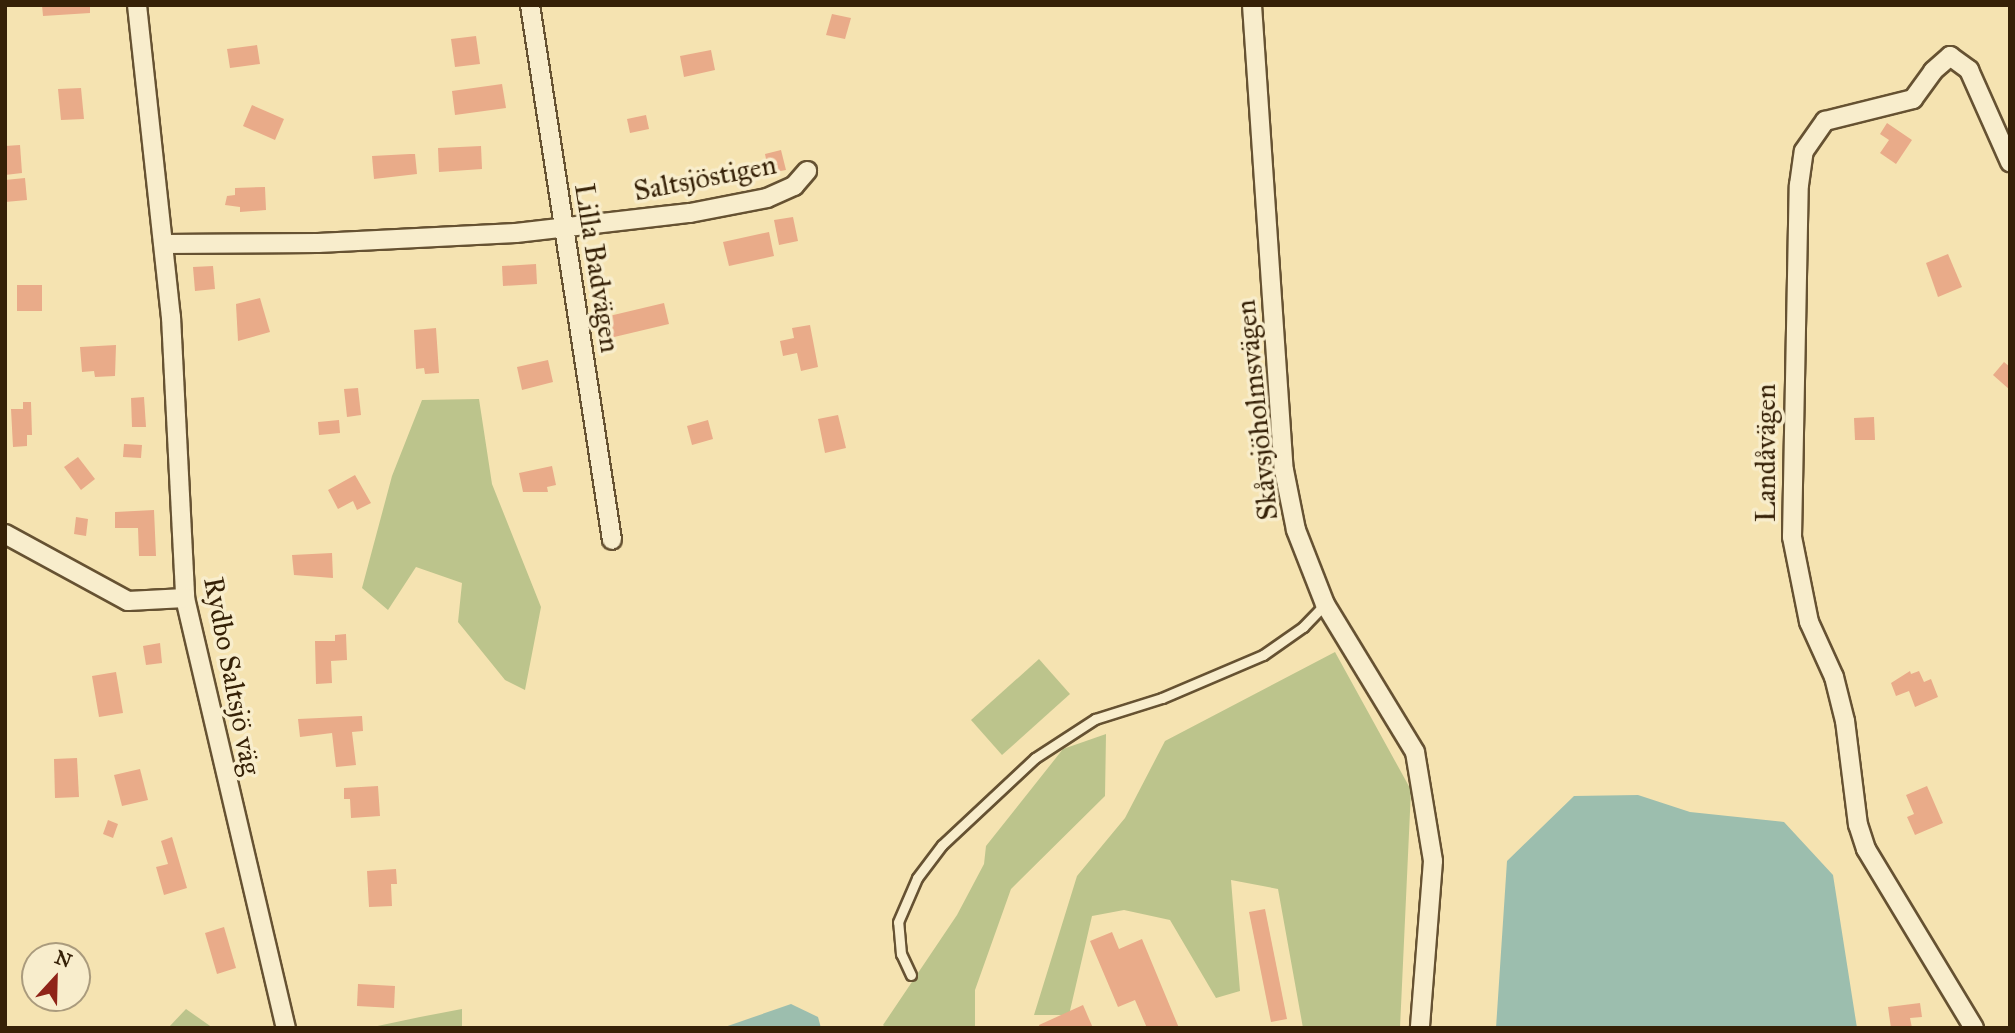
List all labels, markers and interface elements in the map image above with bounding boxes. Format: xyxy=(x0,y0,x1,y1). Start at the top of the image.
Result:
street label: Saltsjöstigen xyxy=(631,148,779,208)
street label: Lilla Badvägen xyxy=(567,181,627,355)
street label: Skåvsjöholmsvägen xyxy=(1229,298,1285,522)
street label: Landåvägen xyxy=(1749,384,1783,522)
street label: Rydbo Saltsjö väg xyxy=(196,574,268,778)
north arrow xyxy=(21,942,91,1012)
text: N xyxy=(52,945,75,973)

